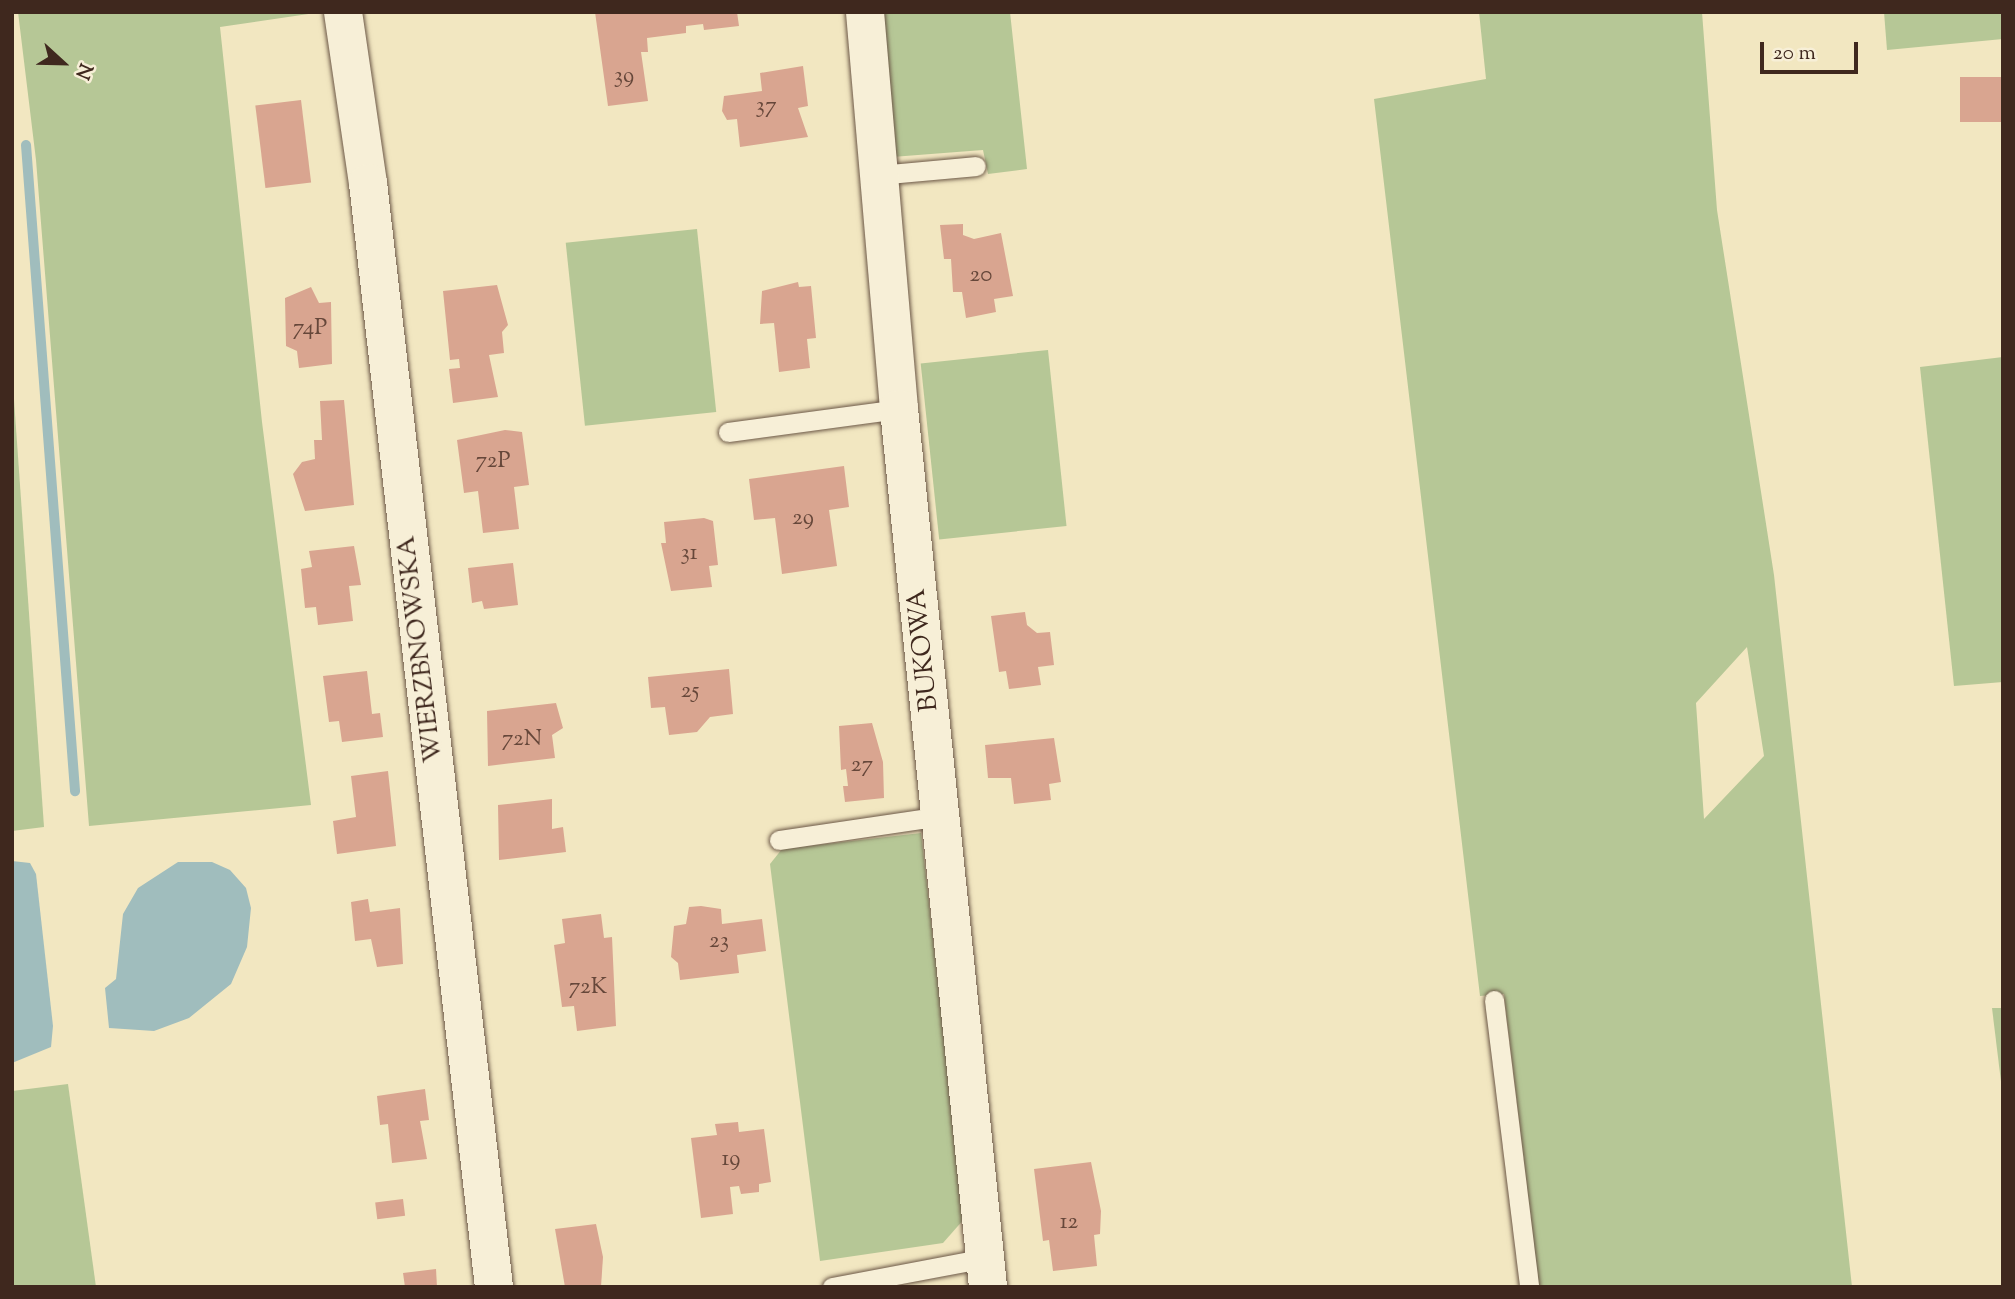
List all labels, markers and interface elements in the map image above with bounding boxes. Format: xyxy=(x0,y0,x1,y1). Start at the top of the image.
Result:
north arrow xyxy=(28,28,98,98)
scale bar xyxy=(1763,28,1861,72)
text: 20 m xyxy=(1773,39,1816,69)
text: N xyxy=(68,59,98,83)
house number: 39 xyxy=(614,63,634,91)
house number: 37 xyxy=(756,93,776,121)
house number: 20 xyxy=(970,262,992,290)
house number: 74P xyxy=(293,315,327,343)
house number: 72P xyxy=(475,448,511,476)
house number: 29 xyxy=(792,505,814,533)
street label: WIERZBNOWSKA xyxy=(392,534,450,764)
house number: 31 xyxy=(680,540,698,568)
street label: BUKOWA xyxy=(902,587,946,713)
house number: 25 xyxy=(681,678,699,706)
house number: 72N xyxy=(502,726,542,754)
house number: 27 xyxy=(851,752,873,780)
house number: 23 xyxy=(709,928,729,956)
house number: 72K xyxy=(569,974,607,1002)
house number: 19 xyxy=(722,1146,740,1174)
house number: 12 xyxy=(1060,1209,1078,1237)

